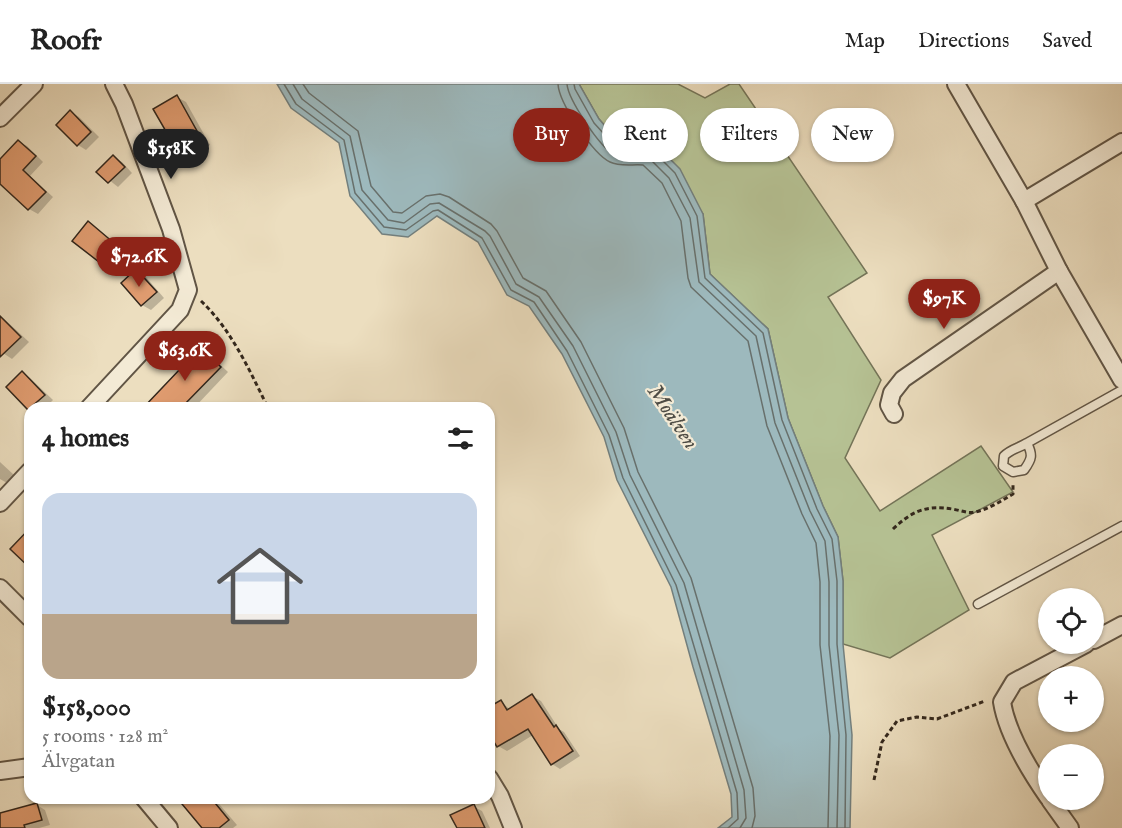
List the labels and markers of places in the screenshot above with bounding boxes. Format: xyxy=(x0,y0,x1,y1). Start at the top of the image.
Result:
pin: $158K xyxy=(129,129,213,180)
pin: $72.6K xyxy=(90,237,188,288)
pin: $97K xyxy=(908,279,980,330)
pin: $63.6K xyxy=(136,331,234,382)

